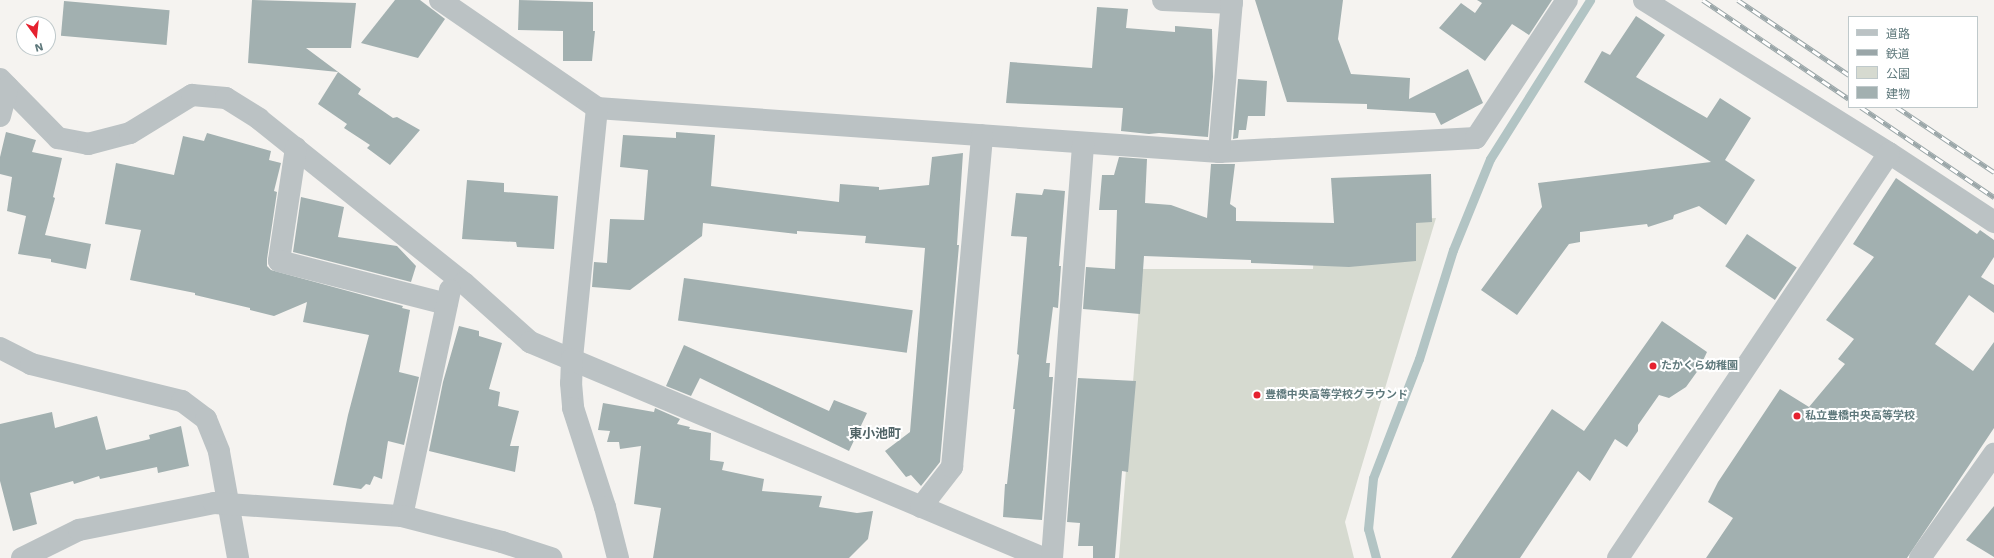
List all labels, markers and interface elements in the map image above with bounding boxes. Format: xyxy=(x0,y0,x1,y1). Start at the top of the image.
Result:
north arrow xyxy=(16,16,56,56)
legend xyxy=(1848,16,1978,108)
text: 道路 xyxy=(1886,27,1910,41)
text: N xyxy=(33,40,45,54)
text: 鉄道 xyxy=(1886,47,1910,61)
text: 公園 xyxy=(1886,67,1910,81)
text: 建物 xyxy=(1886,87,1910,101)
place label: たかくら幼稚園 xyxy=(1661,359,1738,373)
marker: たかくら幼稚園 xyxy=(1648,361,1658,371)
place label: 豊橋中央高等学校グラウンド xyxy=(1265,388,1408,402)
marker: 豊橋中央高等学校グラウンド xyxy=(1252,390,1262,400)
place label: 私立豊橋中央高等学校 xyxy=(1805,409,1915,423)
marker: 私立豊橋中央高等学校 xyxy=(1792,411,1802,421)
district label: 東小池町 xyxy=(849,426,901,442)

